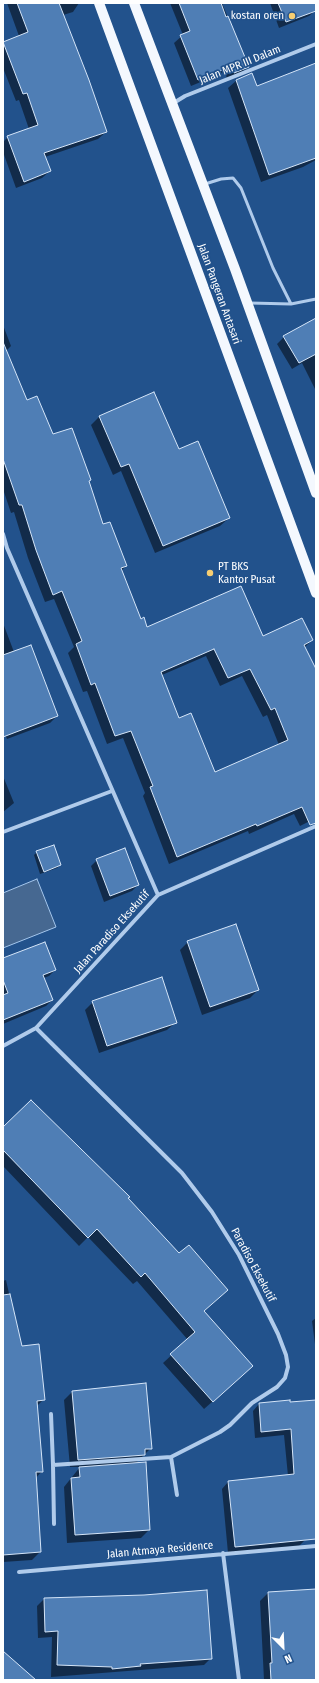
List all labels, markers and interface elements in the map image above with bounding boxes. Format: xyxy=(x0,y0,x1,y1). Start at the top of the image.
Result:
place label: kostan oren xyxy=(231,9,284,23)
marker: kostan oren xyxy=(287,11,297,21)
street label: Jalan MPR III Dalam xyxy=(197,43,283,87)
street label: Jalan Pangeran Antasari xyxy=(195,242,243,346)
place label: PT BKS Kantor Pusat xyxy=(218,560,275,586)
marker: PT BKS Kantor Pusat xyxy=(205,568,215,578)
street label: Jalan Paradiso Eksekutif xyxy=(71,888,153,976)
street label: Paradiso Eksekutif xyxy=(228,1226,278,1304)
street label: Jalan Atmaya Residence xyxy=(106,1539,214,1561)
north arrow xyxy=(263,1627,303,1667)
text: N xyxy=(282,1651,294,1666)

